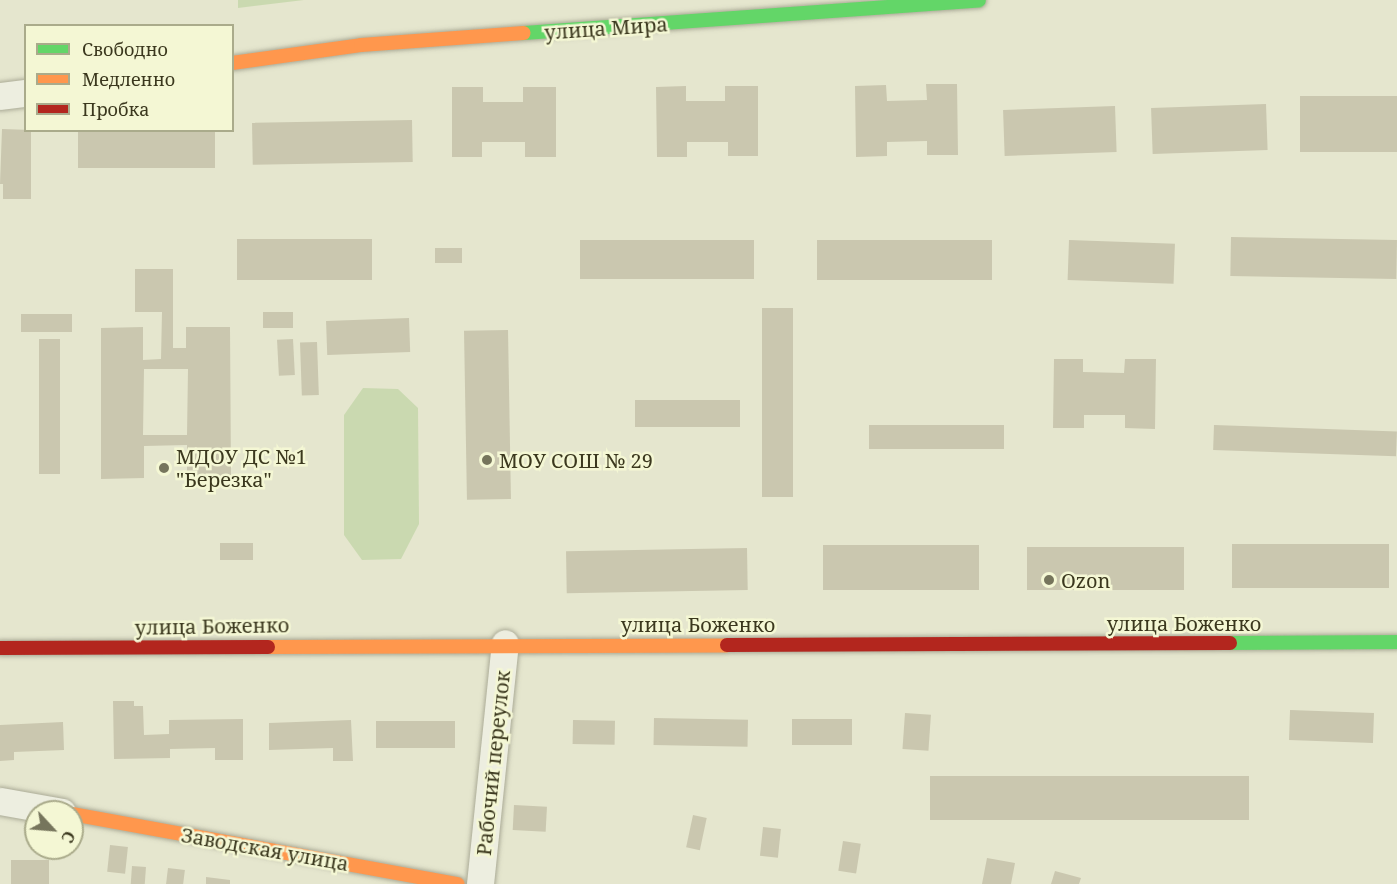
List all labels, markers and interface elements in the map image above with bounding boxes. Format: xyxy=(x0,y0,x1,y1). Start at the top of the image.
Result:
street label: улица Мира xyxy=(543,12,669,44)
legend xyxy=(24,24,234,132)
text: Свободно xyxy=(82,37,168,61)
text: Медленно xyxy=(82,67,175,91)
text: Пробка xyxy=(82,97,149,121)
place label: МДОУ ДС №1 "Березка" xyxy=(176,444,307,491)
place label: МОУ СОШ № 29 xyxy=(499,448,653,472)
marker: МОУ СОШ № 29 xyxy=(480,453,494,467)
marker: МДОУ ДС №1 "Березка" xyxy=(157,461,171,475)
place label: Ozon xyxy=(1061,568,1110,592)
marker: Ozon xyxy=(1042,573,1056,587)
street label: улица Боженко xyxy=(1107,611,1261,635)
street label: улица Боженко xyxy=(621,612,775,636)
street label: улица Боженко xyxy=(134,613,290,639)
street label: Рабочий переулок xyxy=(471,669,515,857)
north arrow xyxy=(24,800,84,860)
street label: Заводская улица xyxy=(179,822,351,876)
text: С xyxy=(56,827,81,847)

